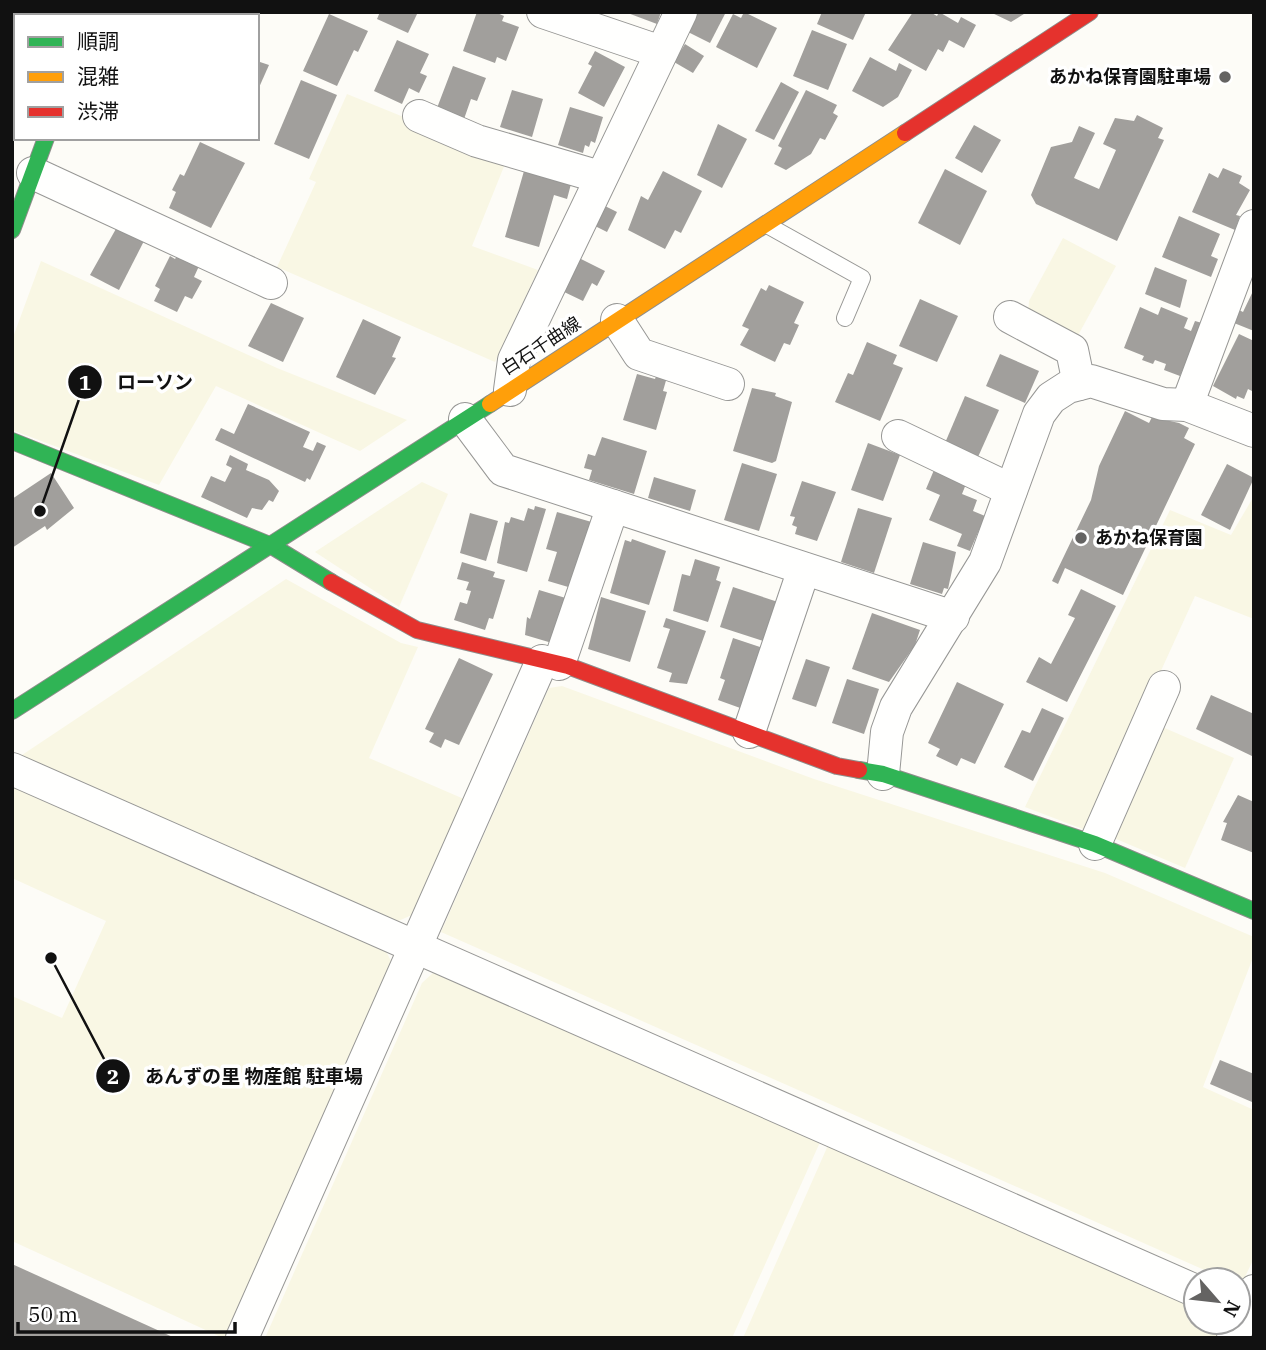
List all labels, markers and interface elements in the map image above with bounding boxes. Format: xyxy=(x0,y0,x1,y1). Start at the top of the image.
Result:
legend xyxy=(14,14,259,140)
text: 順調 xyxy=(77,27,119,55)
text: 混雑 xyxy=(77,62,119,90)
place label: あかね保育園駐車場 xyxy=(1049,65,1211,88)
marker: あかね保育園駐車場 xyxy=(1217,69,1233,85)
text: 渋滞 xyxy=(77,97,119,125)
street label: 白石千曲線 xyxy=(497,311,585,380)
callout: ローソン xyxy=(68,362,207,402)
text: 1 xyxy=(79,368,91,396)
text: ローソン xyxy=(117,370,193,394)
place label: あかね保育園 xyxy=(1095,526,1203,549)
marker: あかね保育園 xyxy=(1073,530,1089,546)
callout: あんずの里 物産館 駐車場 xyxy=(96,1056,377,1096)
text: 2 xyxy=(107,1062,119,1090)
text: あんずの里 物産館 駐車場 xyxy=(145,1064,363,1088)
north arrow xyxy=(1182,1266,1252,1336)
scale bar xyxy=(18,1290,234,1334)
text: N xyxy=(1218,1297,1246,1321)
text: 50 m xyxy=(28,1300,78,1328)

